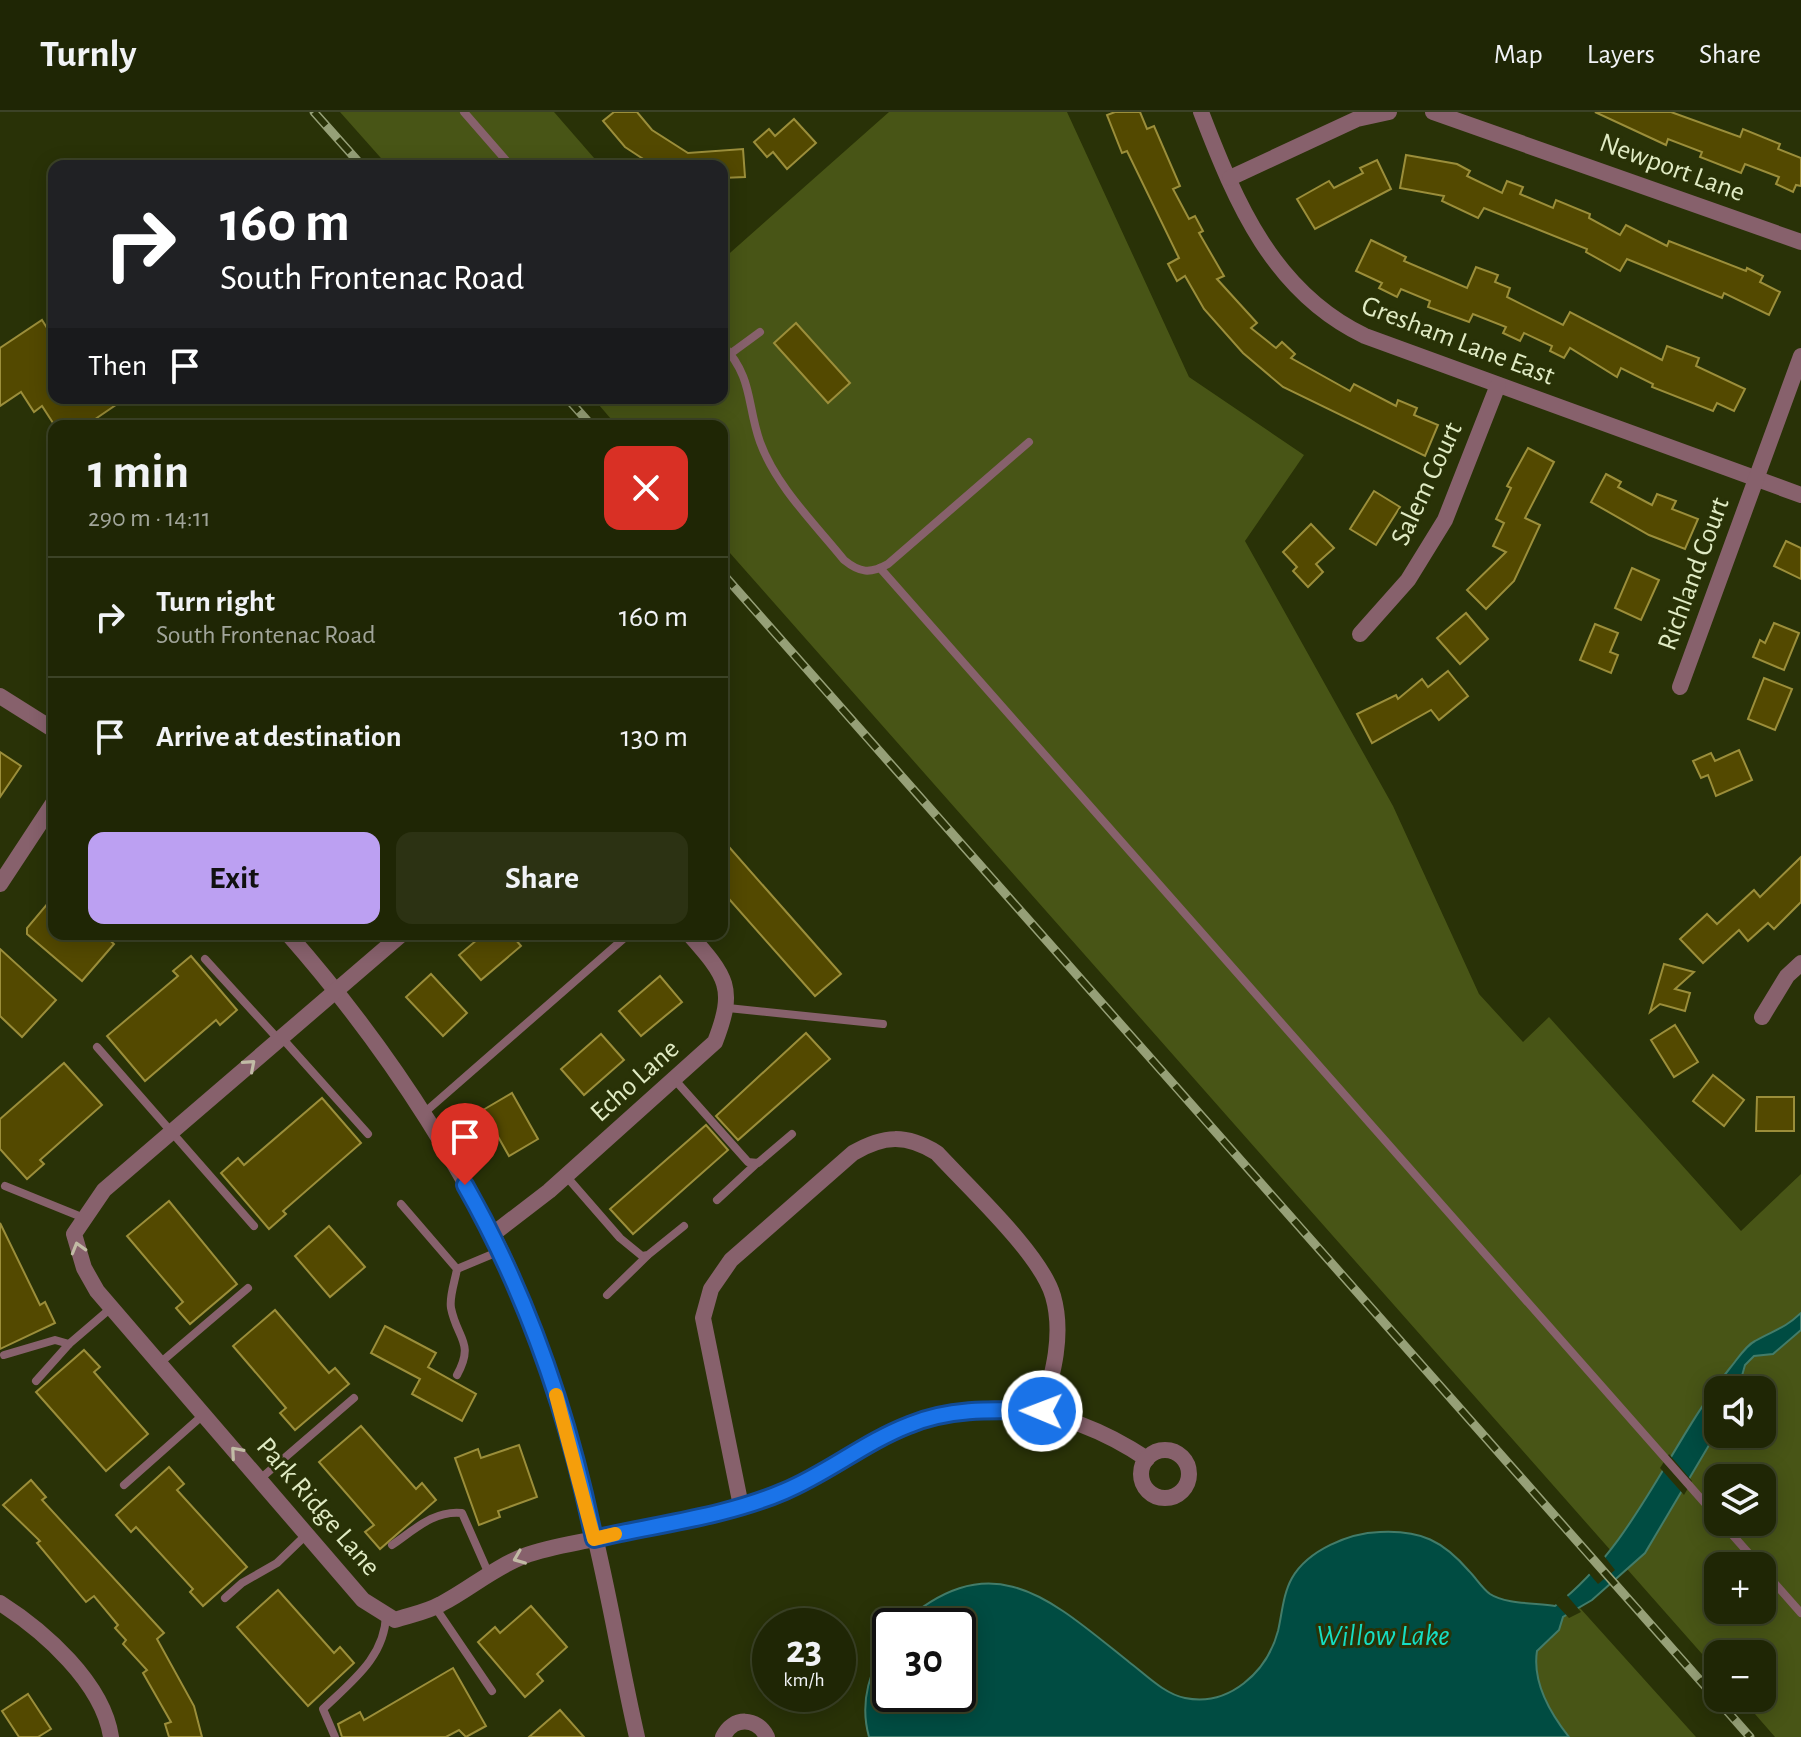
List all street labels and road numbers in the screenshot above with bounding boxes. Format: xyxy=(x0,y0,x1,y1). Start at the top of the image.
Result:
street label: Newport Lane xyxy=(1596,129,1748,207)
street label: Gresham Lane East xyxy=(1358,291,1558,391)
street label: Salem Court xyxy=(1386,418,1468,550)
street label: Richland Court xyxy=(1653,494,1735,654)
street label: Echo Lane xyxy=(585,1034,685,1128)
street label: Park Ridge Lane xyxy=(251,1433,385,1581)

